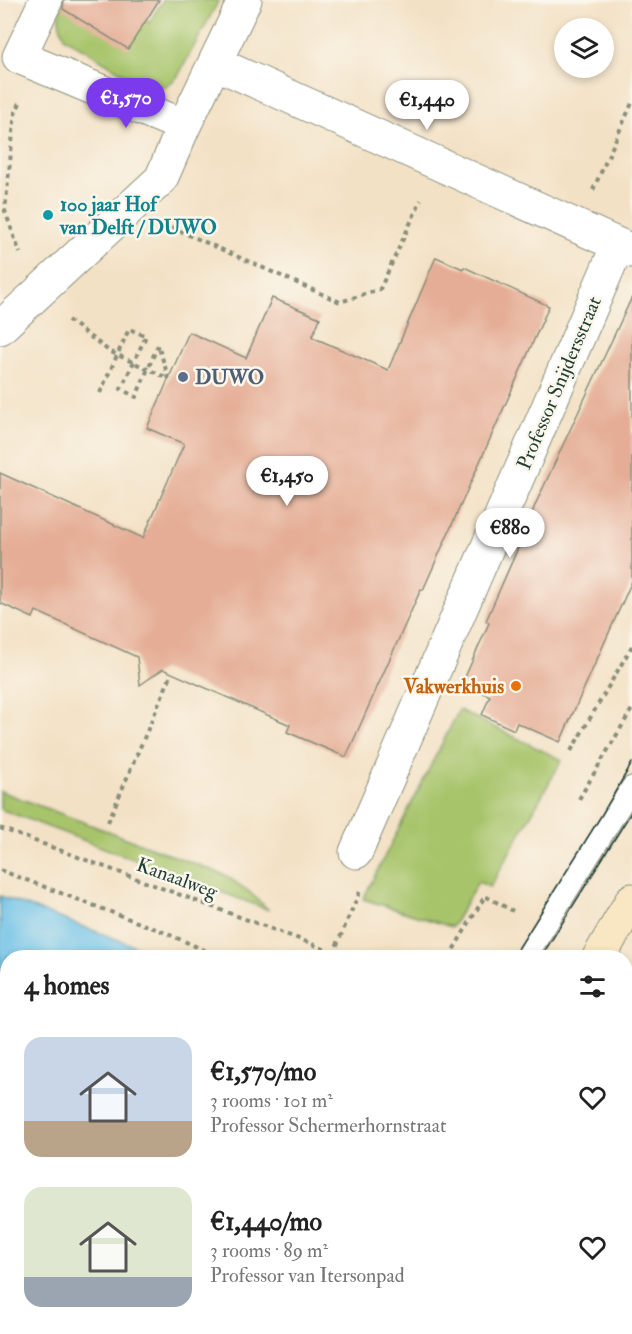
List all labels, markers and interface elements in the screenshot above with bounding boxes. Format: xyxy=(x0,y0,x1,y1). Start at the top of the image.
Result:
map controls xyxy=(554,18,614,78)
button: layers xyxy=(554,18,614,78)
pin: €1,570 xyxy=(77,78,175,129)
pin: €1,440 xyxy=(378,80,476,131)
text: €1,570 xyxy=(100,85,152,110)
text: €1,440 xyxy=(399,87,455,112)
place label: 100 jaar Hof van Delft / DUWO xyxy=(59,192,217,240)
marker: 100 jaar Hof van Delft / DUWO xyxy=(41,208,55,222)
street label: Professor Snijdersstraat xyxy=(511,292,607,473)
place label: DUWO xyxy=(195,365,264,390)
marker: DUWO xyxy=(176,370,190,384)
pin: €1,450 xyxy=(238,456,336,507)
text: €1,450 xyxy=(260,463,314,488)
pin: €880 xyxy=(474,508,546,559)
text: €880 xyxy=(490,515,530,540)
place label: Vakwerkhuis xyxy=(403,674,504,699)
marker: Vakwerkhuis xyxy=(509,679,523,693)
street label: Kanaalweg xyxy=(133,852,222,905)
text: 4 homes xyxy=(24,970,110,1002)
icon: filters xyxy=(576,970,609,1003)
text: €1,570/mo xyxy=(210,1056,316,1088)
icon: home xyxy=(72,1061,144,1133)
icon: heart xyxy=(576,1081,609,1114)
text: 3 rooms · 101 m² xyxy=(210,1088,333,1113)
text: Professor Schermerhornstraat xyxy=(210,1113,447,1138)
text: €1,440/mo xyxy=(210,1206,322,1238)
icon: home xyxy=(72,1211,144,1283)
icon: heart xyxy=(576,1231,609,1264)
text: 3 rooms · 89 m² xyxy=(210,1238,328,1263)
text: Professor van Itersonpad xyxy=(210,1263,405,1288)

